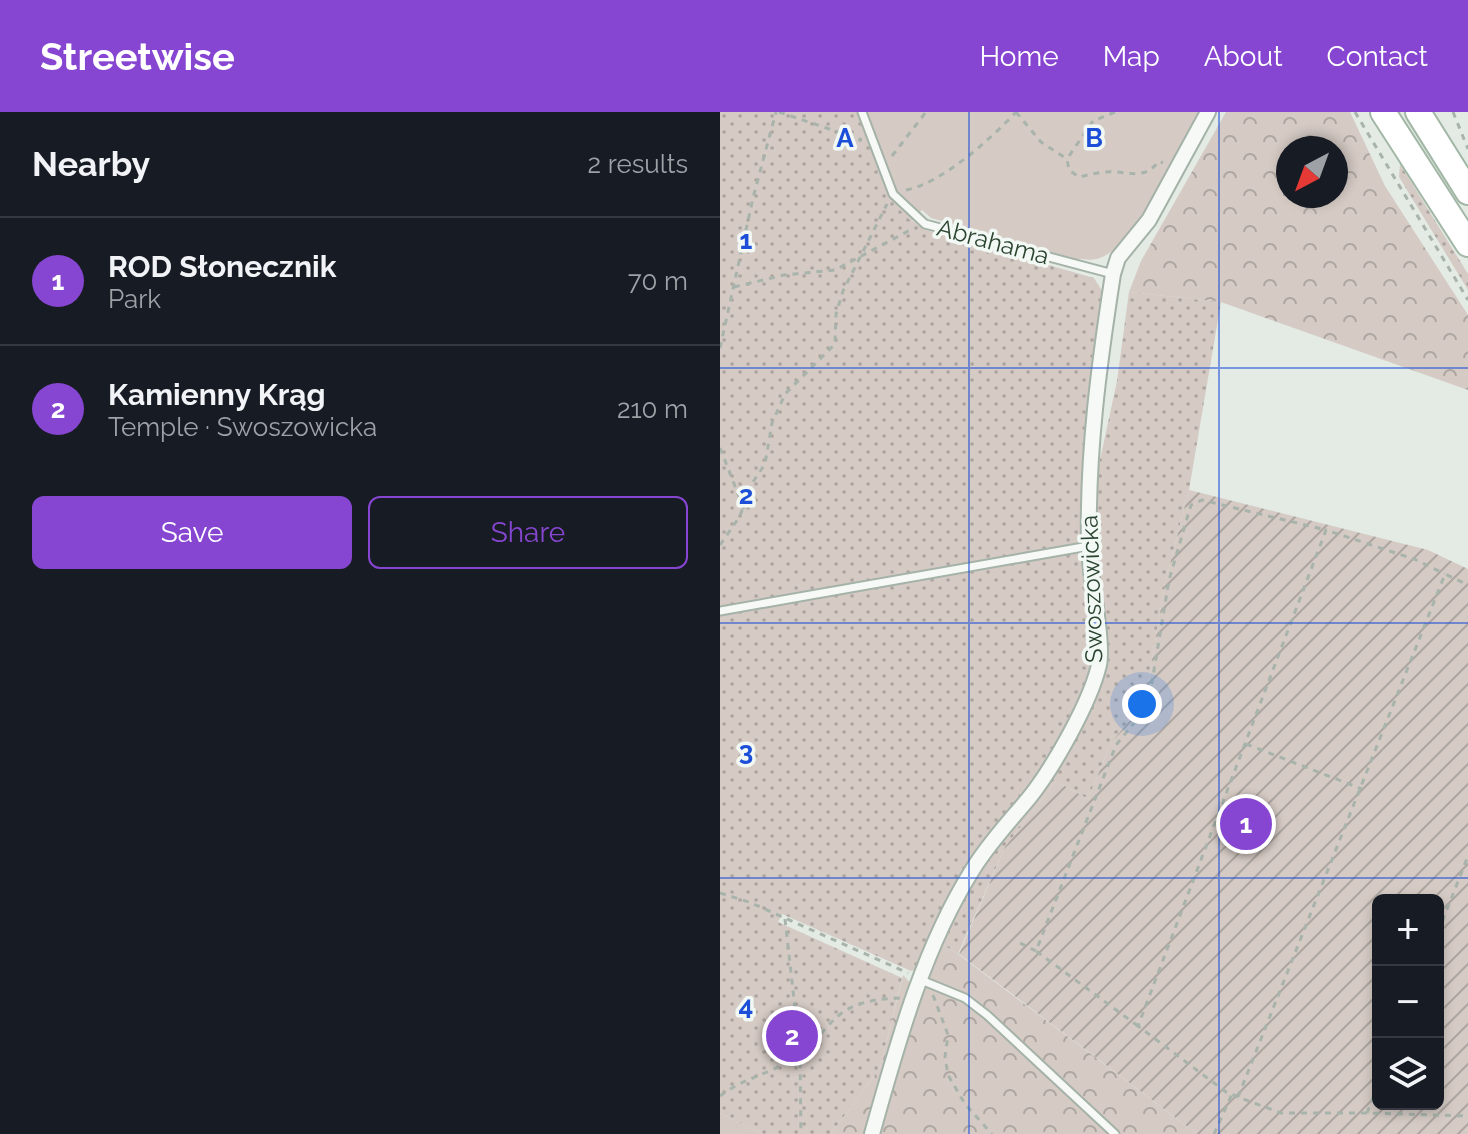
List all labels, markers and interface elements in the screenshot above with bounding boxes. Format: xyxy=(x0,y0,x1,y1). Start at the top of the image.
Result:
text: Streetwise xyxy=(40,34,235,79)
text: Home xyxy=(979,40,1059,73)
text: Map xyxy=(1103,40,1160,73)
text: About xyxy=(1204,40,1283,73)
text: Contact xyxy=(1327,40,1428,73)
text: A xyxy=(836,123,854,153)
text: B xyxy=(1085,123,1103,153)
north arrow xyxy=(1276,136,1348,208)
text: Nearby xyxy=(32,144,150,184)
text: 2 results xyxy=(588,149,688,179)
street label: Abrahama xyxy=(934,213,1052,270)
text: 1 xyxy=(740,225,753,255)
text: ROD Słonecznik xyxy=(108,249,336,284)
text: 1 xyxy=(52,266,64,296)
text: 70 m xyxy=(628,266,688,296)
text: Park xyxy=(108,284,161,314)
text: Kamienny Krąg xyxy=(108,377,325,412)
text: 2 xyxy=(51,394,65,424)
text: 210 m xyxy=(617,394,688,424)
text: Temple · Swoszowicka xyxy=(108,412,377,442)
text: 2 xyxy=(739,480,753,510)
button: Save xyxy=(32,496,352,569)
button: Share xyxy=(368,496,688,569)
street label: Swoszowicka xyxy=(1074,514,1109,664)
your location xyxy=(1122,684,1162,724)
text: 3 xyxy=(739,736,753,766)
pin: 1 xyxy=(1220,794,1272,854)
map controls xyxy=(1372,894,1444,1110)
button: + xyxy=(1372,894,1444,966)
button: − xyxy=(1372,966,1444,1038)
text: 4 xyxy=(739,991,753,1021)
pin: 2 xyxy=(766,1006,818,1066)
button: layers xyxy=(1372,1038,1444,1110)

